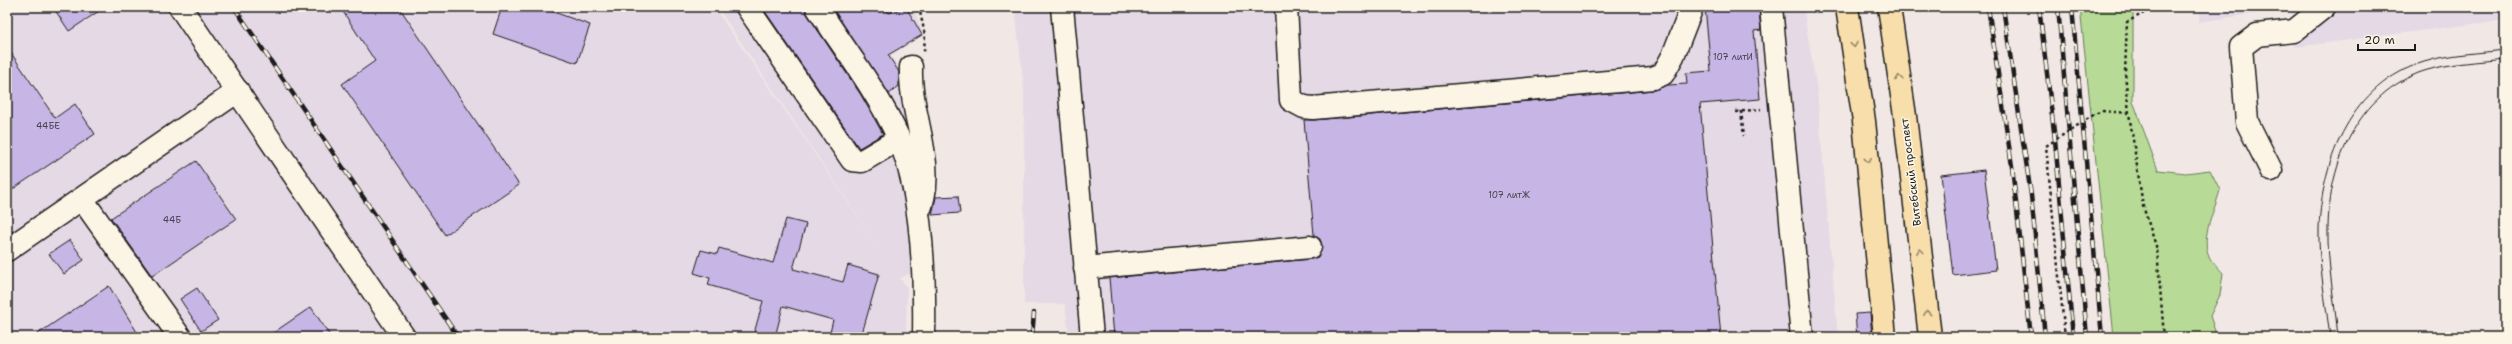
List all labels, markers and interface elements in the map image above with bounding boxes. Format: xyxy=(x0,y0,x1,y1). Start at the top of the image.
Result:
scale bar xyxy=(2358,26,2415,52)
text: 20 m xyxy=(2364,32,2395,48)
one-way arrow xyxy=(1849,42,1858,49)
house number: 107 литИ xyxy=(1713,51,1753,63)
one-way arrow xyxy=(1895,74,1904,81)
street label: Витебский проспект xyxy=(1897,117,1925,227)
house number: 44БЕ xyxy=(36,120,60,132)
one-way arrow xyxy=(1863,157,1872,163)
house number: 107 литЖ xyxy=(1488,189,1530,201)
house number: 44Б xyxy=(163,214,181,226)
one-way arrow xyxy=(1916,248,1925,254)
one-way arrow xyxy=(1923,310,1932,316)

